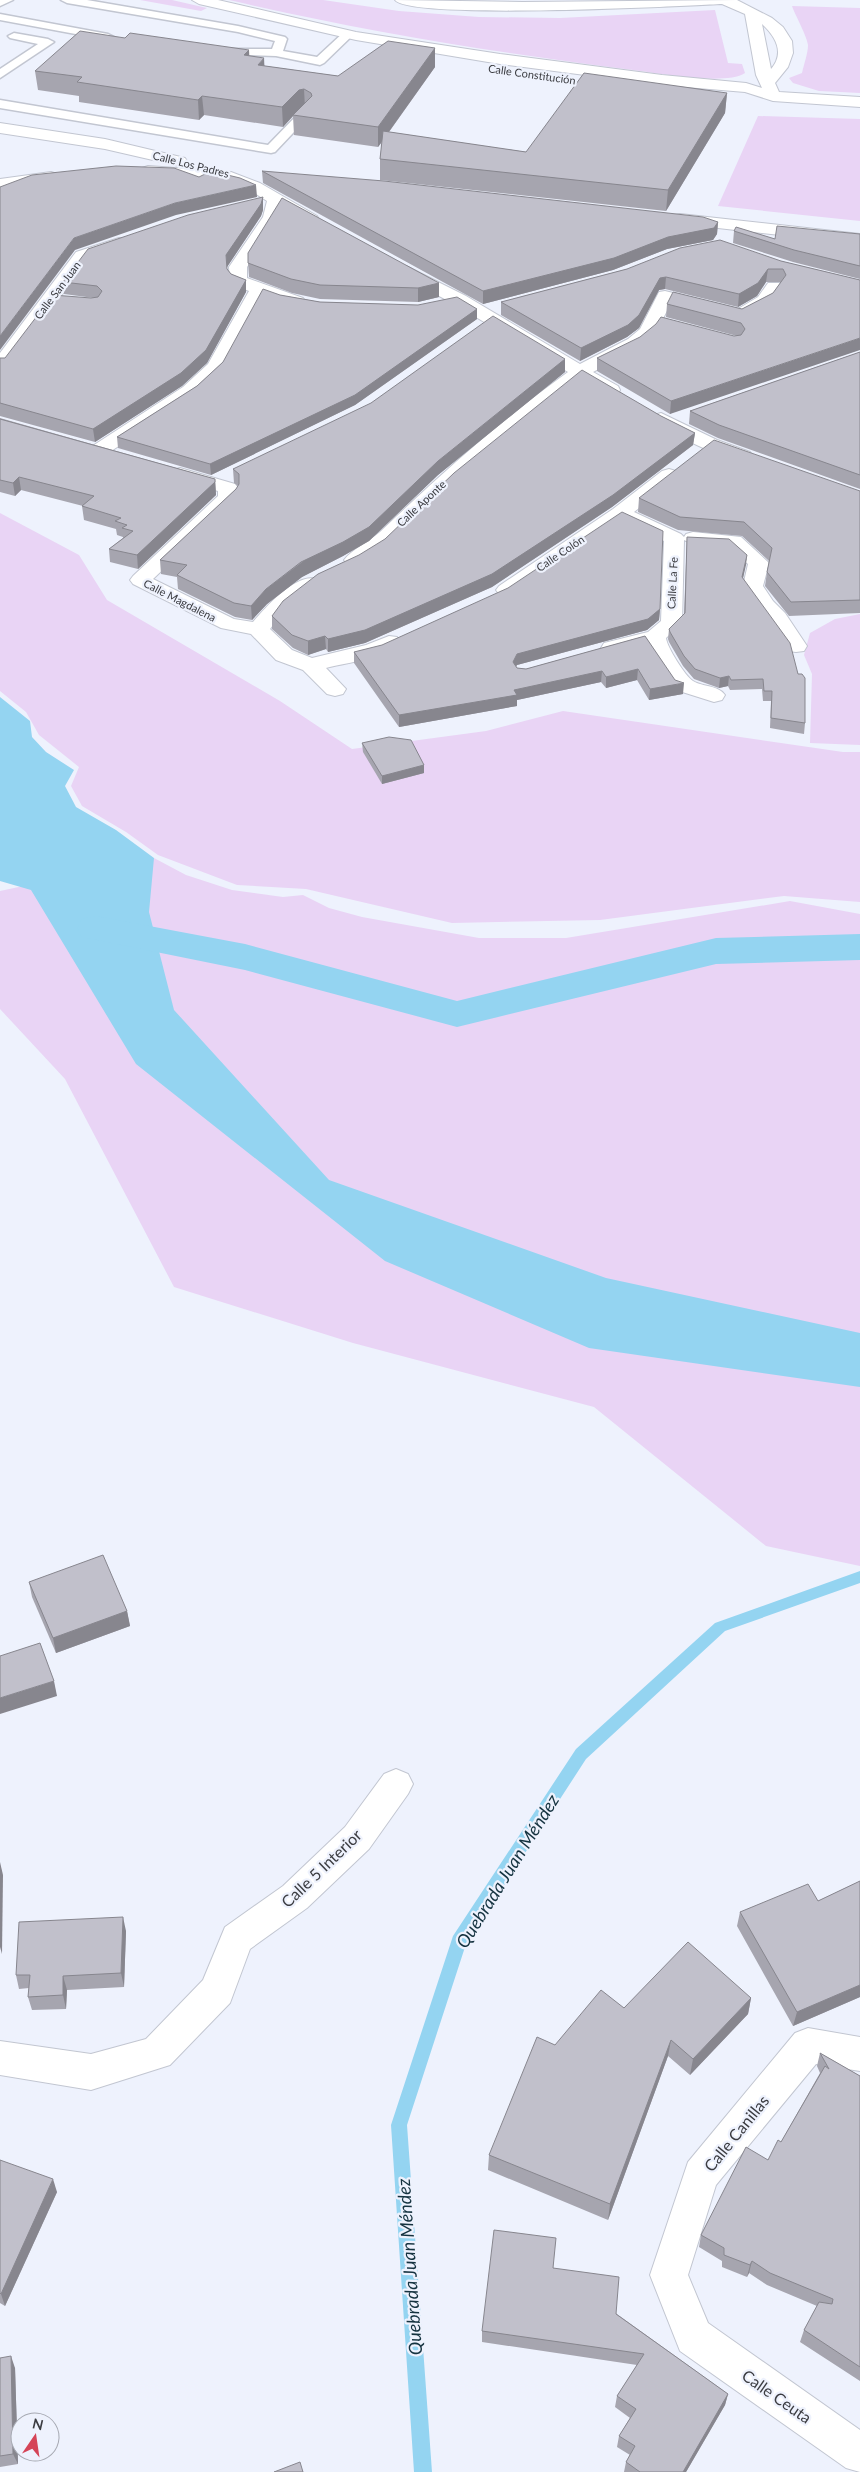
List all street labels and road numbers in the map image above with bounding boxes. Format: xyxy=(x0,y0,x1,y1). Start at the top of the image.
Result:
street label: Calle Constitución xyxy=(487,61,577,87)
street label: Calle Los Padres xyxy=(152,148,231,180)
street label: Calle San Juan xyxy=(31,259,83,321)
street label: Calle Aponte xyxy=(394,477,448,529)
street label: Calle Colón xyxy=(534,532,586,574)
street label: Calle La Fe xyxy=(664,556,680,609)
street label: Calle Magdalena xyxy=(142,576,218,624)
street label: Calle 5 Interior xyxy=(277,1825,365,1911)
street label: Calle Canillas xyxy=(699,2091,773,2175)
street label: Calle Ceuta xyxy=(739,2365,815,2427)

